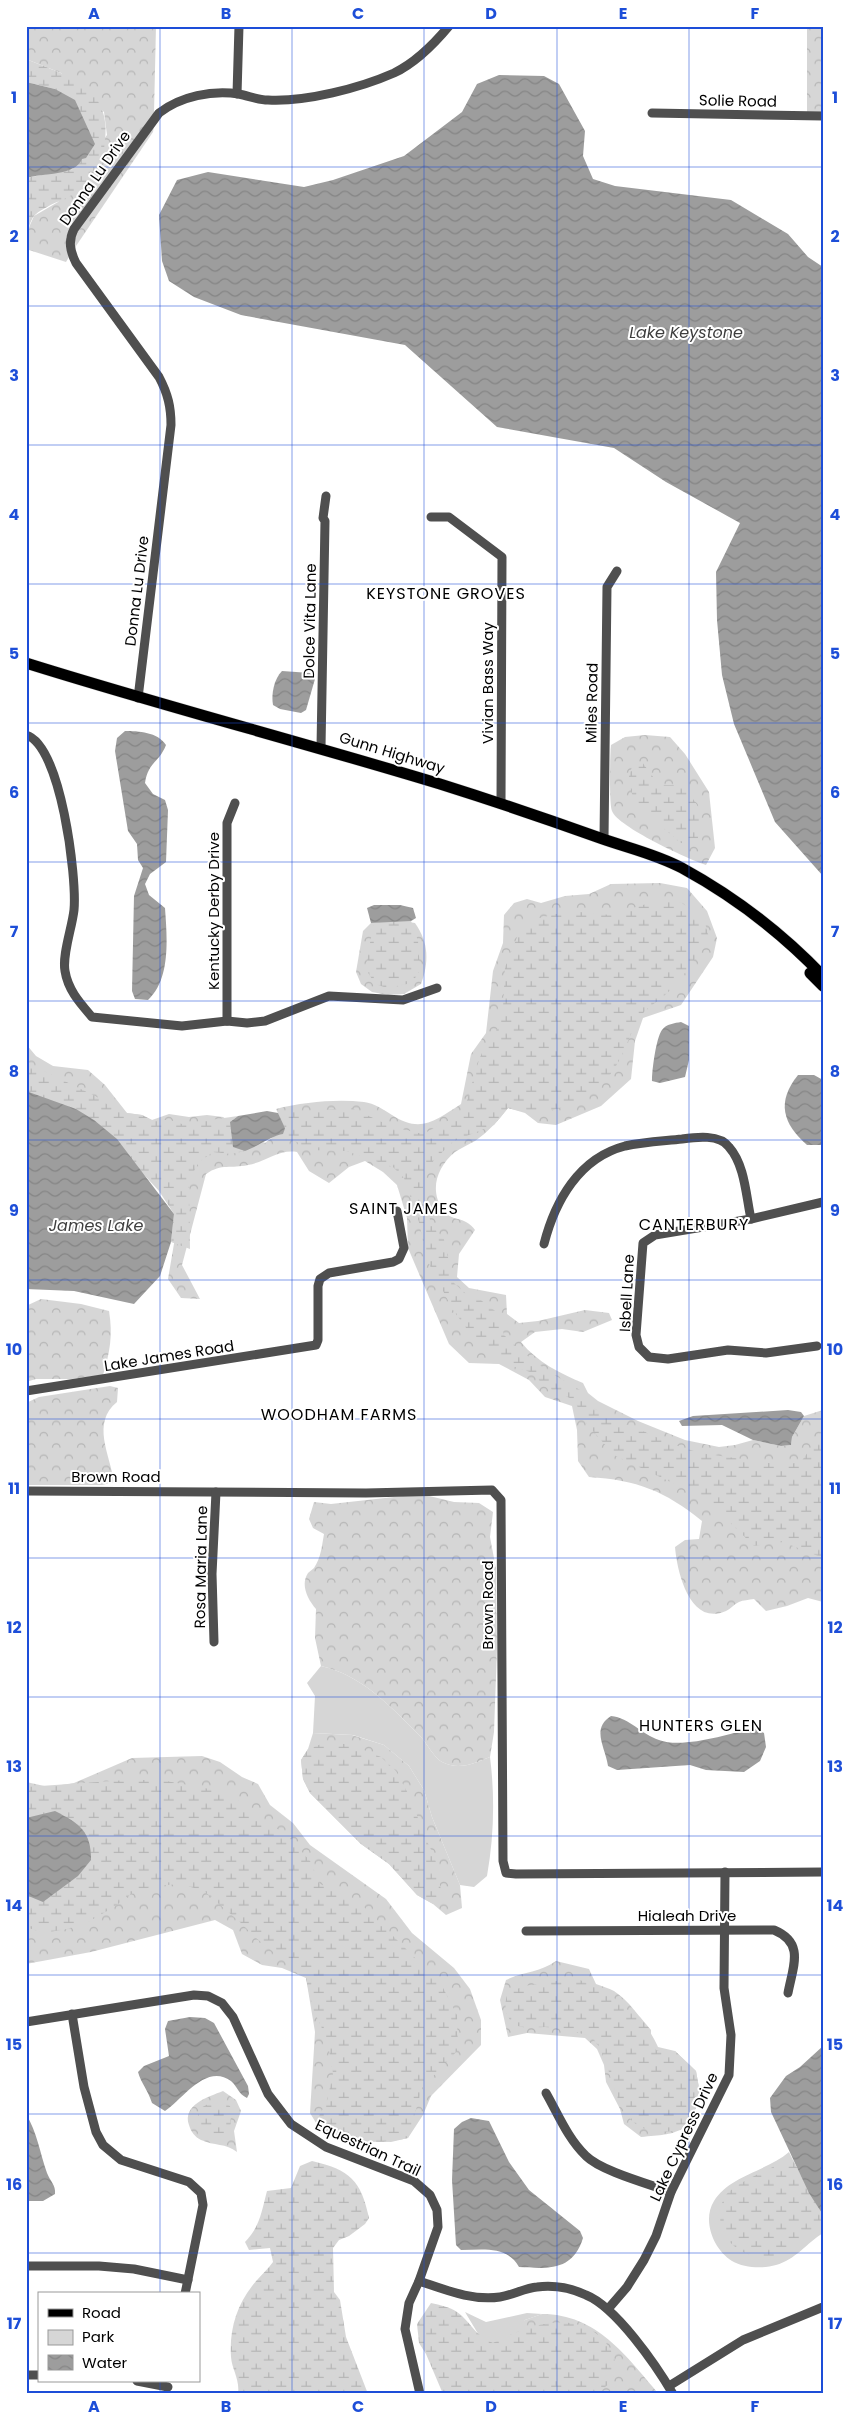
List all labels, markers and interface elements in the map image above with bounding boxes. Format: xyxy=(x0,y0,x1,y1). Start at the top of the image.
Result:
text: A xyxy=(88,2,100,25)
text: B xyxy=(221,2,231,25)
text: C xyxy=(352,2,364,25)
text: D xyxy=(485,2,497,25)
text: E xyxy=(619,2,627,25)
text: F xyxy=(751,2,760,25)
text: 1 xyxy=(11,86,17,109)
text: 1 xyxy=(832,86,838,109)
street label: Solie Road xyxy=(699,89,777,112)
street label: Donna Lu Drive xyxy=(54,126,135,229)
text: 2 xyxy=(9,225,19,248)
text: 2 xyxy=(830,225,840,248)
water label: Lake Keystone xyxy=(629,321,743,344)
text: 3 xyxy=(9,364,19,387)
text: 3 xyxy=(830,364,840,387)
text: 4 xyxy=(9,503,20,526)
text: 4 xyxy=(830,503,841,526)
street label: Donna Lu Drive xyxy=(119,534,154,647)
street label: Dolce Vita Lane xyxy=(298,563,321,679)
district label: KEYSTONE GROVES xyxy=(366,582,526,605)
street label: Vivian Bass Way xyxy=(477,621,498,744)
text: 5 xyxy=(9,642,19,665)
text: 5 xyxy=(830,642,840,665)
street label: Miles Road xyxy=(580,663,603,743)
street label: Gunn Highway xyxy=(337,727,448,779)
text: 6 xyxy=(9,781,19,804)
text: 6 xyxy=(830,781,840,804)
street label: Kentucky Derby Drive xyxy=(203,832,224,990)
text: 7 xyxy=(10,920,19,943)
text: 7 xyxy=(831,920,840,943)
text: 8 xyxy=(9,1060,19,1083)
text: 8 xyxy=(830,1060,840,1083)
district label: SAINT JAMES xyxy=(349,1197,459,1220)
text: 9 xyxy=(9,1199,19,1222)
text: 9 xyxy=(830,1199,840,1222)
district label: CANTERBURY xyxy=(639,1213,749,1236)
water label: James Lake xyxy=(49,1214,143,1237)
street label: Isbell Lane xyxy=(614,1254,639,1332)
street label: Lake James Road xyxy=(102,1335,235,1376)
text: 10 xyxy=(6,1338,22,1361)
text: 10 xyxy=(827,1338,843,1361)
district label: WOODHAM FARMS xyxy=(261,1403,417,1426)
street label: Brown Road xyxy=(71,1466,161,1487)
text: 11 xyxy=(8,1477,20,1500)
text: 11 xyxy=(829,1477,841,1500)
street label: Rosa Maria Lane xyxy=(189,1505,212,1629)
street label: Brown Road xyxy=(477,1560,498,1650)
text: 12 xyxy=(6,1616,22,1639)
text: 12 xyxy=(827,1616,843,1639)
district label: HUNTERS GLEN xyxy=(639,1714,763,1737)
text: 13 xyxy=(6,1755,22,1778)
text: 13 xyxy=(827,1755,843,1778)
text: 14 xyxy=(6,1894,23,1917)
text: 14 xyxy=(827,1894,844,1917)
street label: Hialeah Drive xyxy=(638,1905,736,1926)
text: 15 xyxy=(6,2033,22,2056)
text: 15 xyxy=(827,2033,843,2056)
street label: Lake Cypress Drive xyxy=(644,2069,723,2205)
street label: Equestrian Trail xyxy=(312,2114,424,2181)
text: 16 xyxy=(6,2173,22,2196)
text: 16 xyxy=(827,2173,843,2196)
legend xyxy=(38,2292,200,2382)
text: Road xyxy=(82,2302,121,2323)
text: 17 xyxy=(7,2312,22,2335)
text: 17 xyxy=(828,2312,843,2335)
text: Park xyxy=(82,2326,114,2347)
text: Water xyxy=(82,2352,128,2373)
text: A xyxy=(88,2395,100,2418)
text: B xyxy=(221,2395,231,2418)
text: C xyxy=(352,2395,364,2418)
text: D xyxy=(485,2395,497,2418)
text: E xyxy=(619,2395,627,2418)
text: F xyxy=(751,2395,760,2418)

